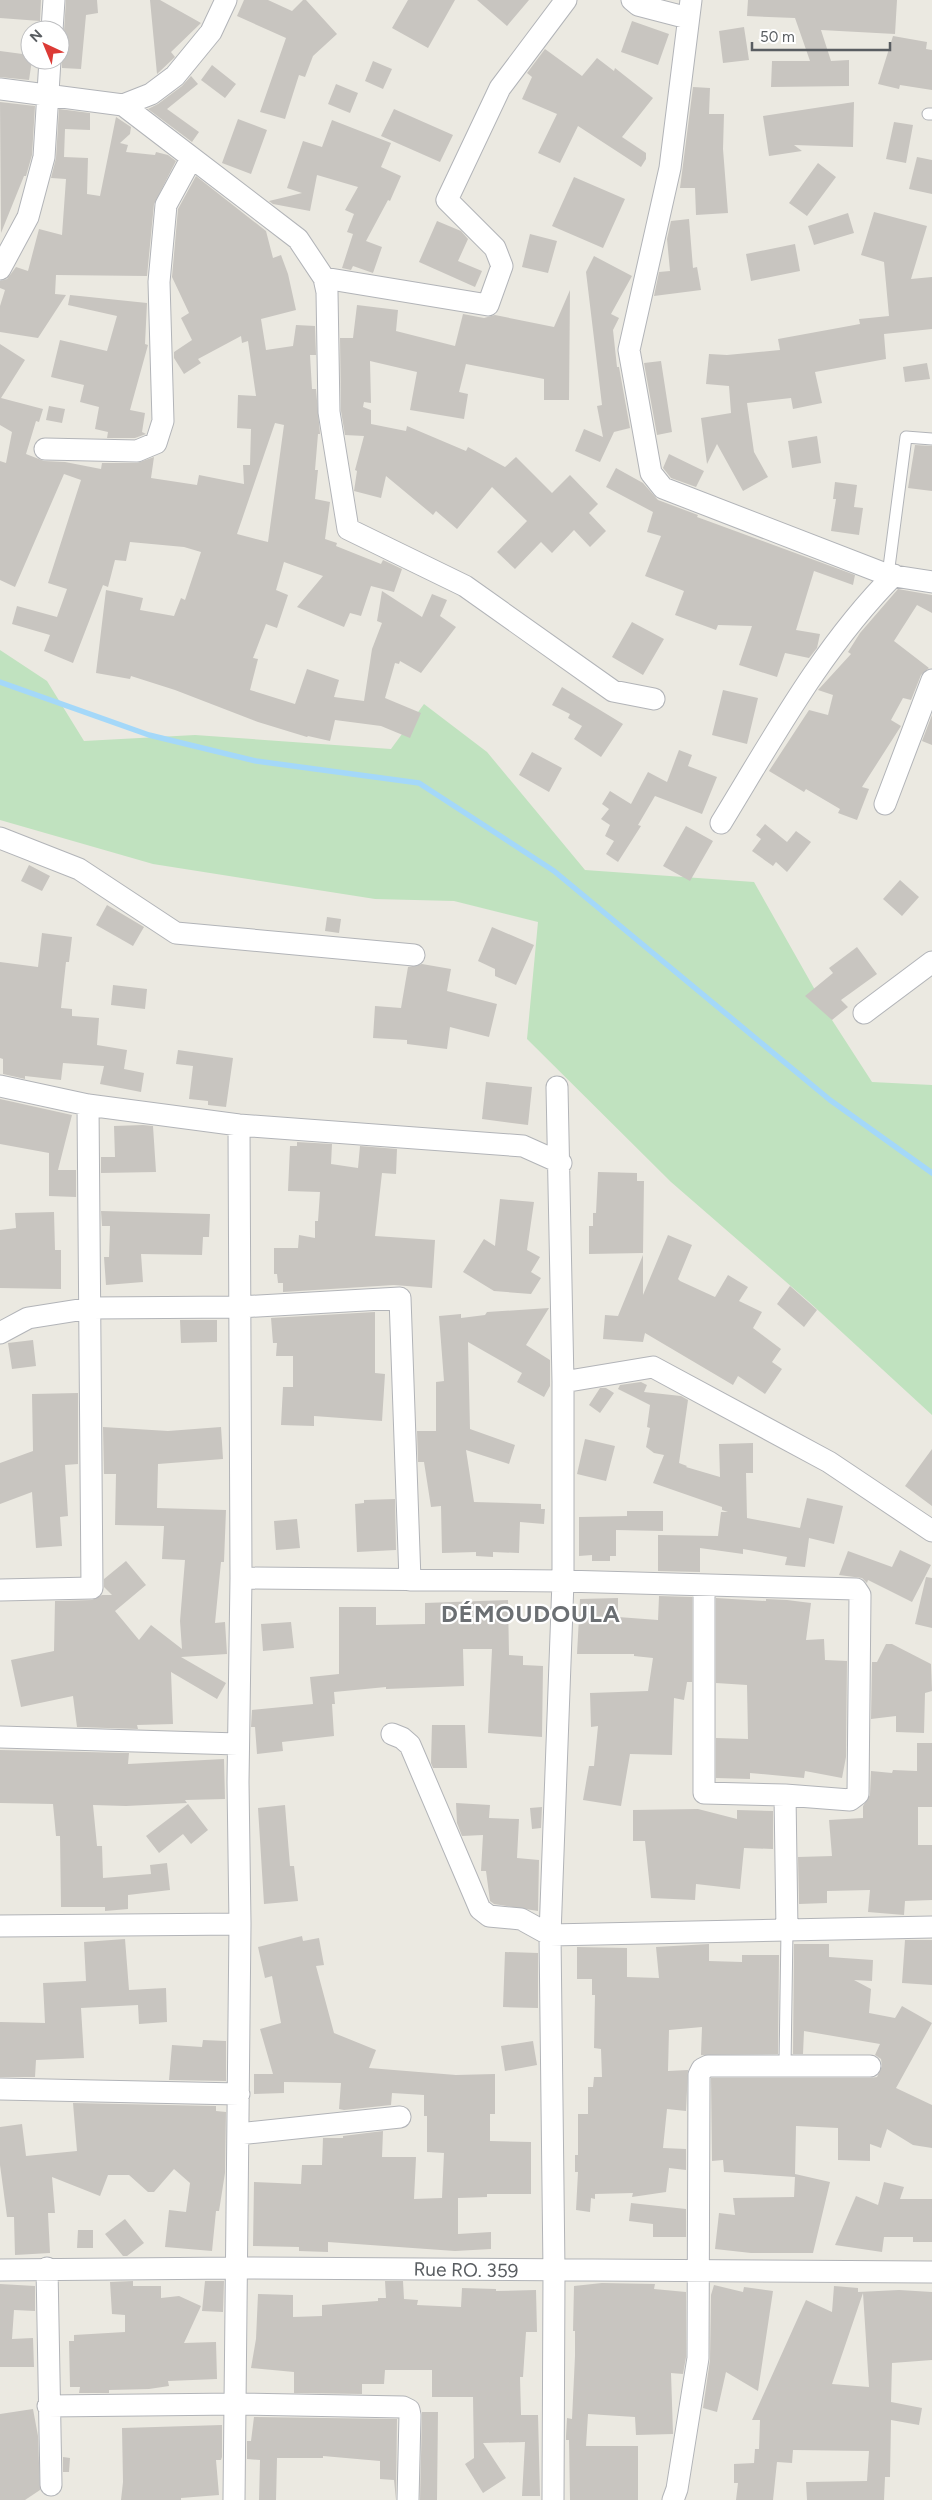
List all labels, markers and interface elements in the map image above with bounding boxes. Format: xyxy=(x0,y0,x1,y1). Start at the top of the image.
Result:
north arrow xyxy=(20,20,70,70)
scale bar xyxy=(752,20,890,52)
text: N xyxy=(27,26,46,46)
text: 50 m xyxy=(760,28,795,46)
district label: DÉMOUDOULA xyxy=(441,1599,621,1628)
street label: Rue RO. 359 xyxy=(413,2258,519,2282)

